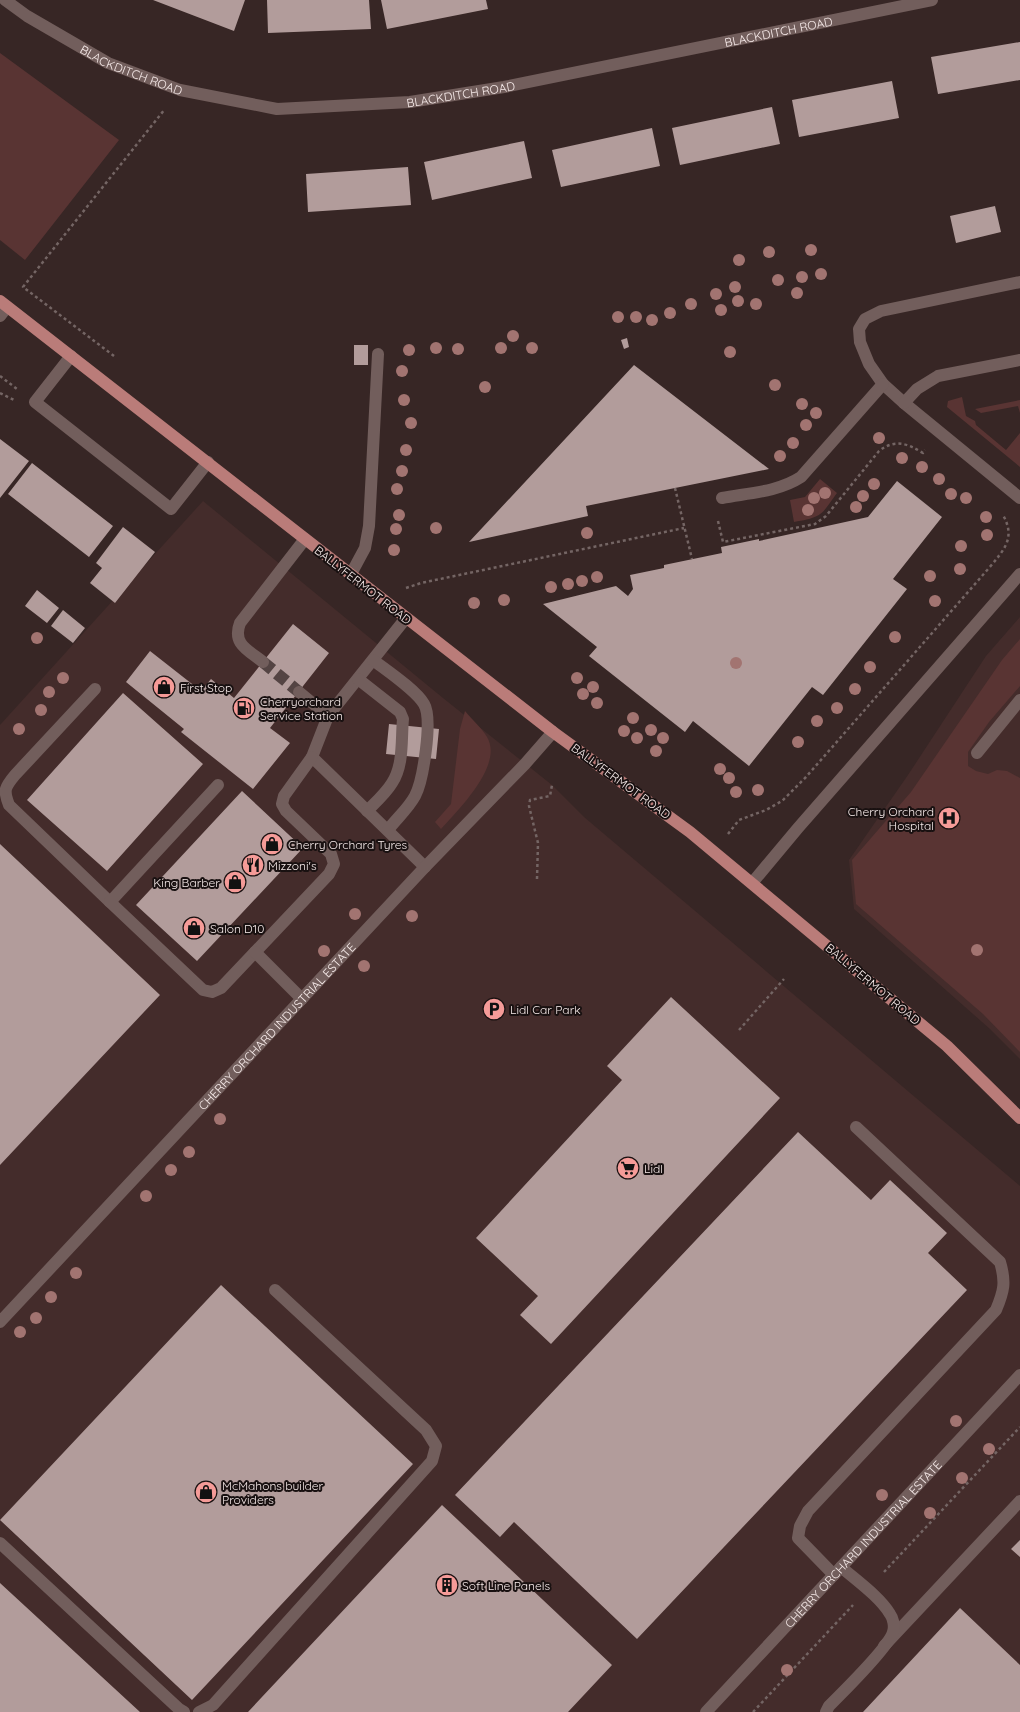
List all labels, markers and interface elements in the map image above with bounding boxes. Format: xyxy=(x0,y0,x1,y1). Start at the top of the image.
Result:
street label: BLACKDITCH ROAD xyxy=(723,13,834,50)
street label: BLACKDITCH ROAD xyxy=(78,41,185,98)
street label: BLACKDITCH ROAD xyxy=(405,77,517,110)
street label: BALLYFERMOT ROAD xyxy=(312,543,415,628)
shop icon: First Stop xyxy=(151,674,177,700)
place label: First Stop xyxy=(180,680,232,695)
place label: Cherryorchard Service Station xyxy=(260,694,343,723)
fuel station icon: Cherryorchard Service Station xyxy=(231,695,257,721)
street label: BALLYFERMOT ROAD xyxy=(569,740,674,822)
place label: Cherry Orchard Hospital xyxy=(848,804,934,833)
hospital icon: Cherry Orchard Hospital xyxy=(936,805,962,831)
shop icon: Cherry Orchard Tyres xyxy=(259,831,285,857)
place label: Cherry Orchard Tyres xyxy=(288,837,408,852)
restaurant icon: Mizzoni's xyxy=(240,852,266,878)
place label: Mizzoni's xyxy=(268,858,317,873)
shop icon: King Barber xyxy=(222,869,248,895)
place label: King Barber xyxy=(153,875,220,890)
shop icon: Salon D10 xyxy=(181,915,207,941)
place label: Salon D10 xyxy=(210,921,264,936)
street label: CHERRY ORCHARD INDUSTRIAL ESTATE xyxy=(195,939,358,1113)
street label: BALLYFERMOT ROAD xyxy=(823,940,924,1028)
parking icon: Lidl Car Park xyxy=(481,996,507,1022)
place label: Lidl Car Park xyxy=(510,1002,581,1017)
supermarket icon: Lidl xyxy=(615,1155,641,1181)
place label: Lidl xyxy=(644,1161,663,1176)
street label: CHERRY ORCHARD INDUSTRIAL ESTATE xyxy=(781,1457,945,1631)
place label: McMahons builder Providers xyxy=(222,1478,324,1507)
shop icon: McMahons builder Providers xyxy=(193,1479,219,1505)
building icon: Soft Line Panels xyxy=(434,1572,460,1598)
place label: Soft Line Panels xyxy=(462,1578,550,1593)

